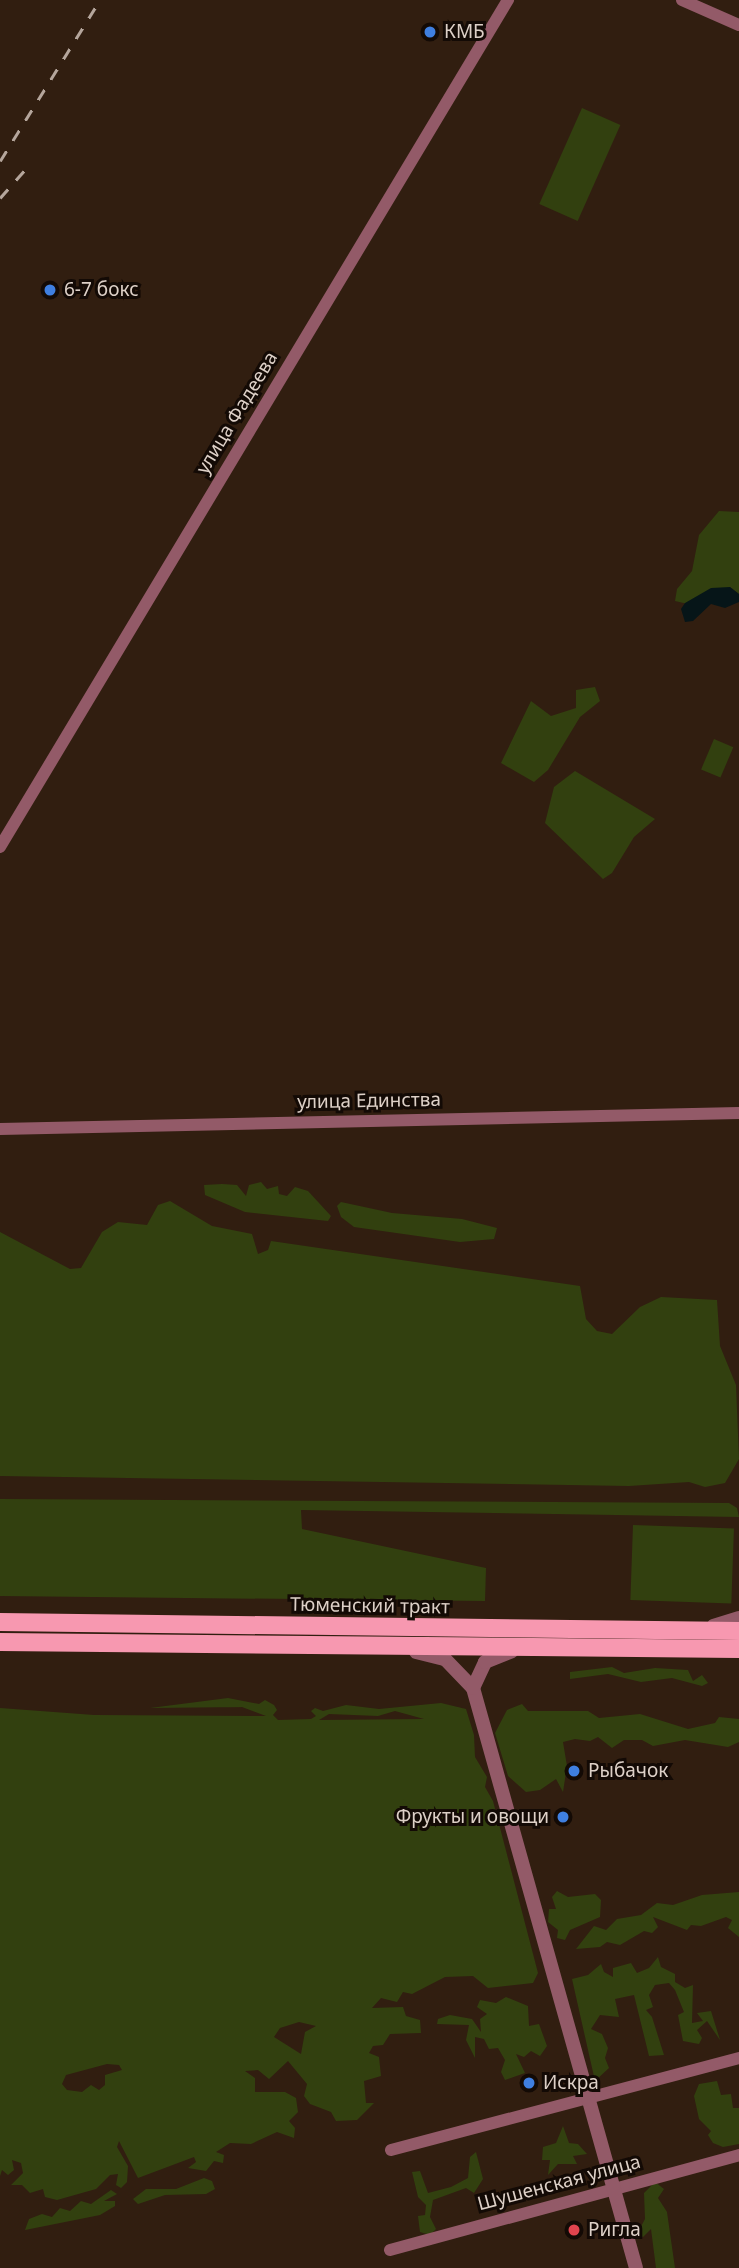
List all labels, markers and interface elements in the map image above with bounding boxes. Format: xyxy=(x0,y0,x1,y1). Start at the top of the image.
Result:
place label: КМБ xyxy=(444,21,485,43)
marker: КМБ xyxy=(422,24,438,40)
place label: 6-7 бокс xyxy=(64,279,138,301)
marker: 6-7 бокс xyxy=(42,282,58,298)
street label: улица Фадеева xyxy=(192,348,282,478)
street label: улица Единства xyxy=(297,1088,441,1114)
street label: Тюменский тракт xyxy=(290,1593,450,1619)
place label: Рыбачок xyxy=(588,1760,668,1782)
marker: Рыбачок xyxy=(566,1763,582,1779)
place label: Фрукты и овощи xyxy=(396,1806,549,1828)
marker: Фрукты и овощи xyxy=(555,1809,571,1825)
place label: Искра xyxy=(543,2072,599,2094)
marker: Искра xyxy=(521,2075,537,2091)
street label: Шушенская улица xyxy=(475,2150,643,2216)
place label: Ригла xyxy=(588,2219,641,2241)
marker: Ригла xyxy=(566,2222,582,2238)

